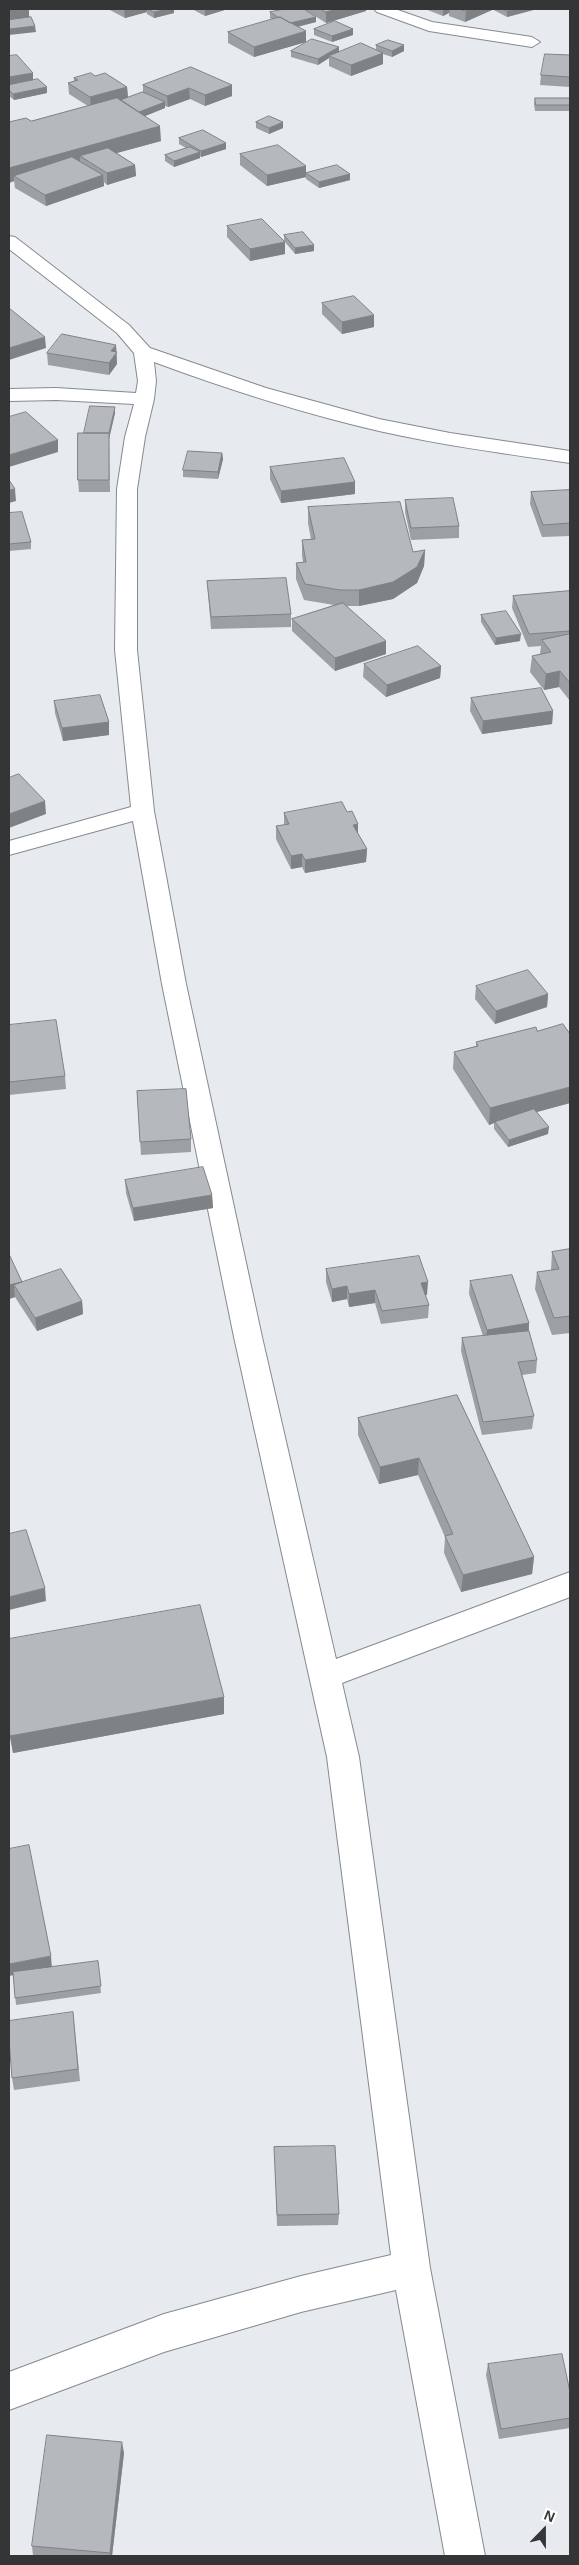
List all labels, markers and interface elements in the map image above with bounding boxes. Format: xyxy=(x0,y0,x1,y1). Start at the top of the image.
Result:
north arrow xyxy=(519,2505,569,2555)
text: N xyxy=(542,2507,557,2525)

